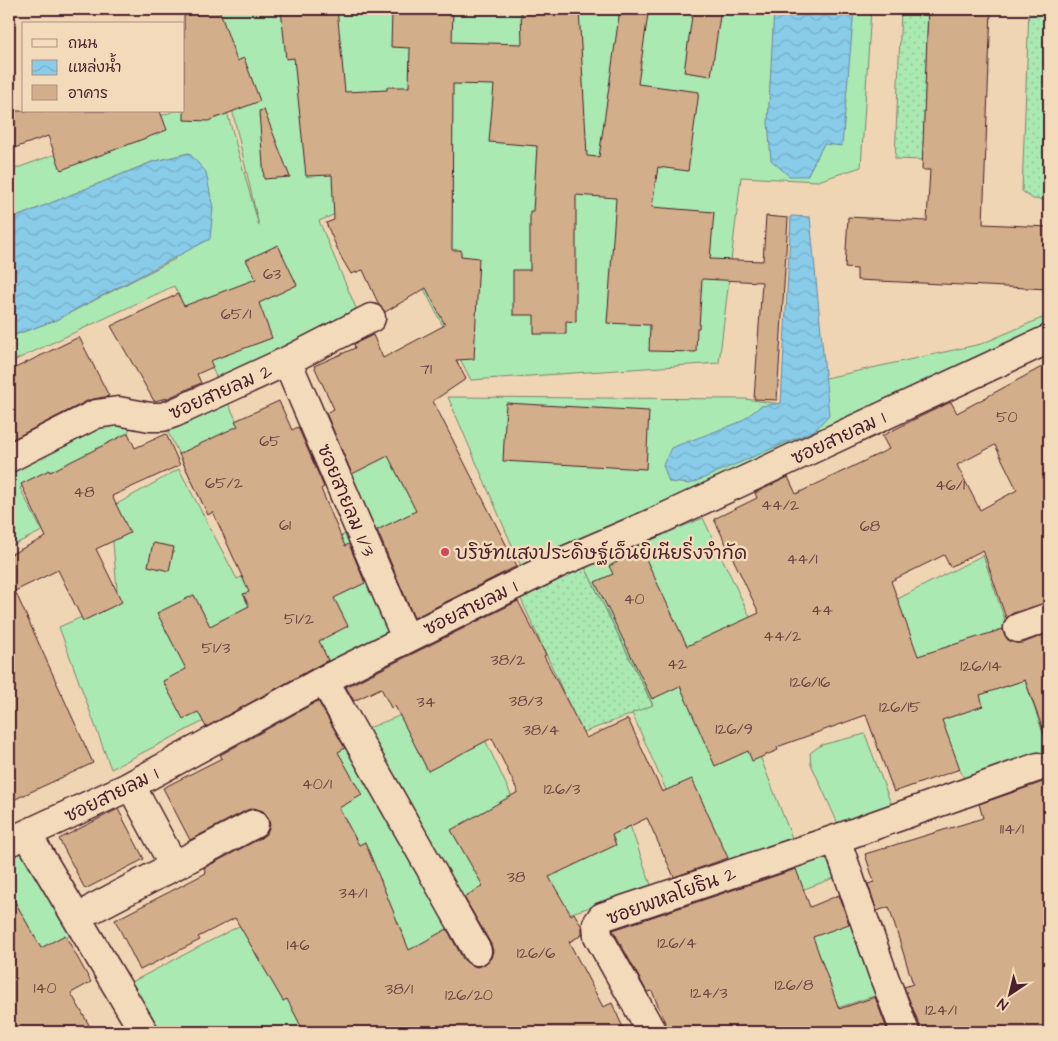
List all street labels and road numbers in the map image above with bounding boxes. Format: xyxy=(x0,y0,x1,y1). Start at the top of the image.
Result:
street label: ซอยสายลม 2 xyxy=(165,358,276,427)
street label: ซอยสายลม 1 xyxy=(787,404,891,472)
street label: ซอยสายลม 1/3 xyxy=(310,440,382,561)
street label: ซอยสายลม 1 xyxy=(419,574,523,643)
street label: ซอยสายลม 1 xyxy=(60,761,164,830)
street label: ซอยพหลโยธิน 2 xyxy=(603,860,740,932)

